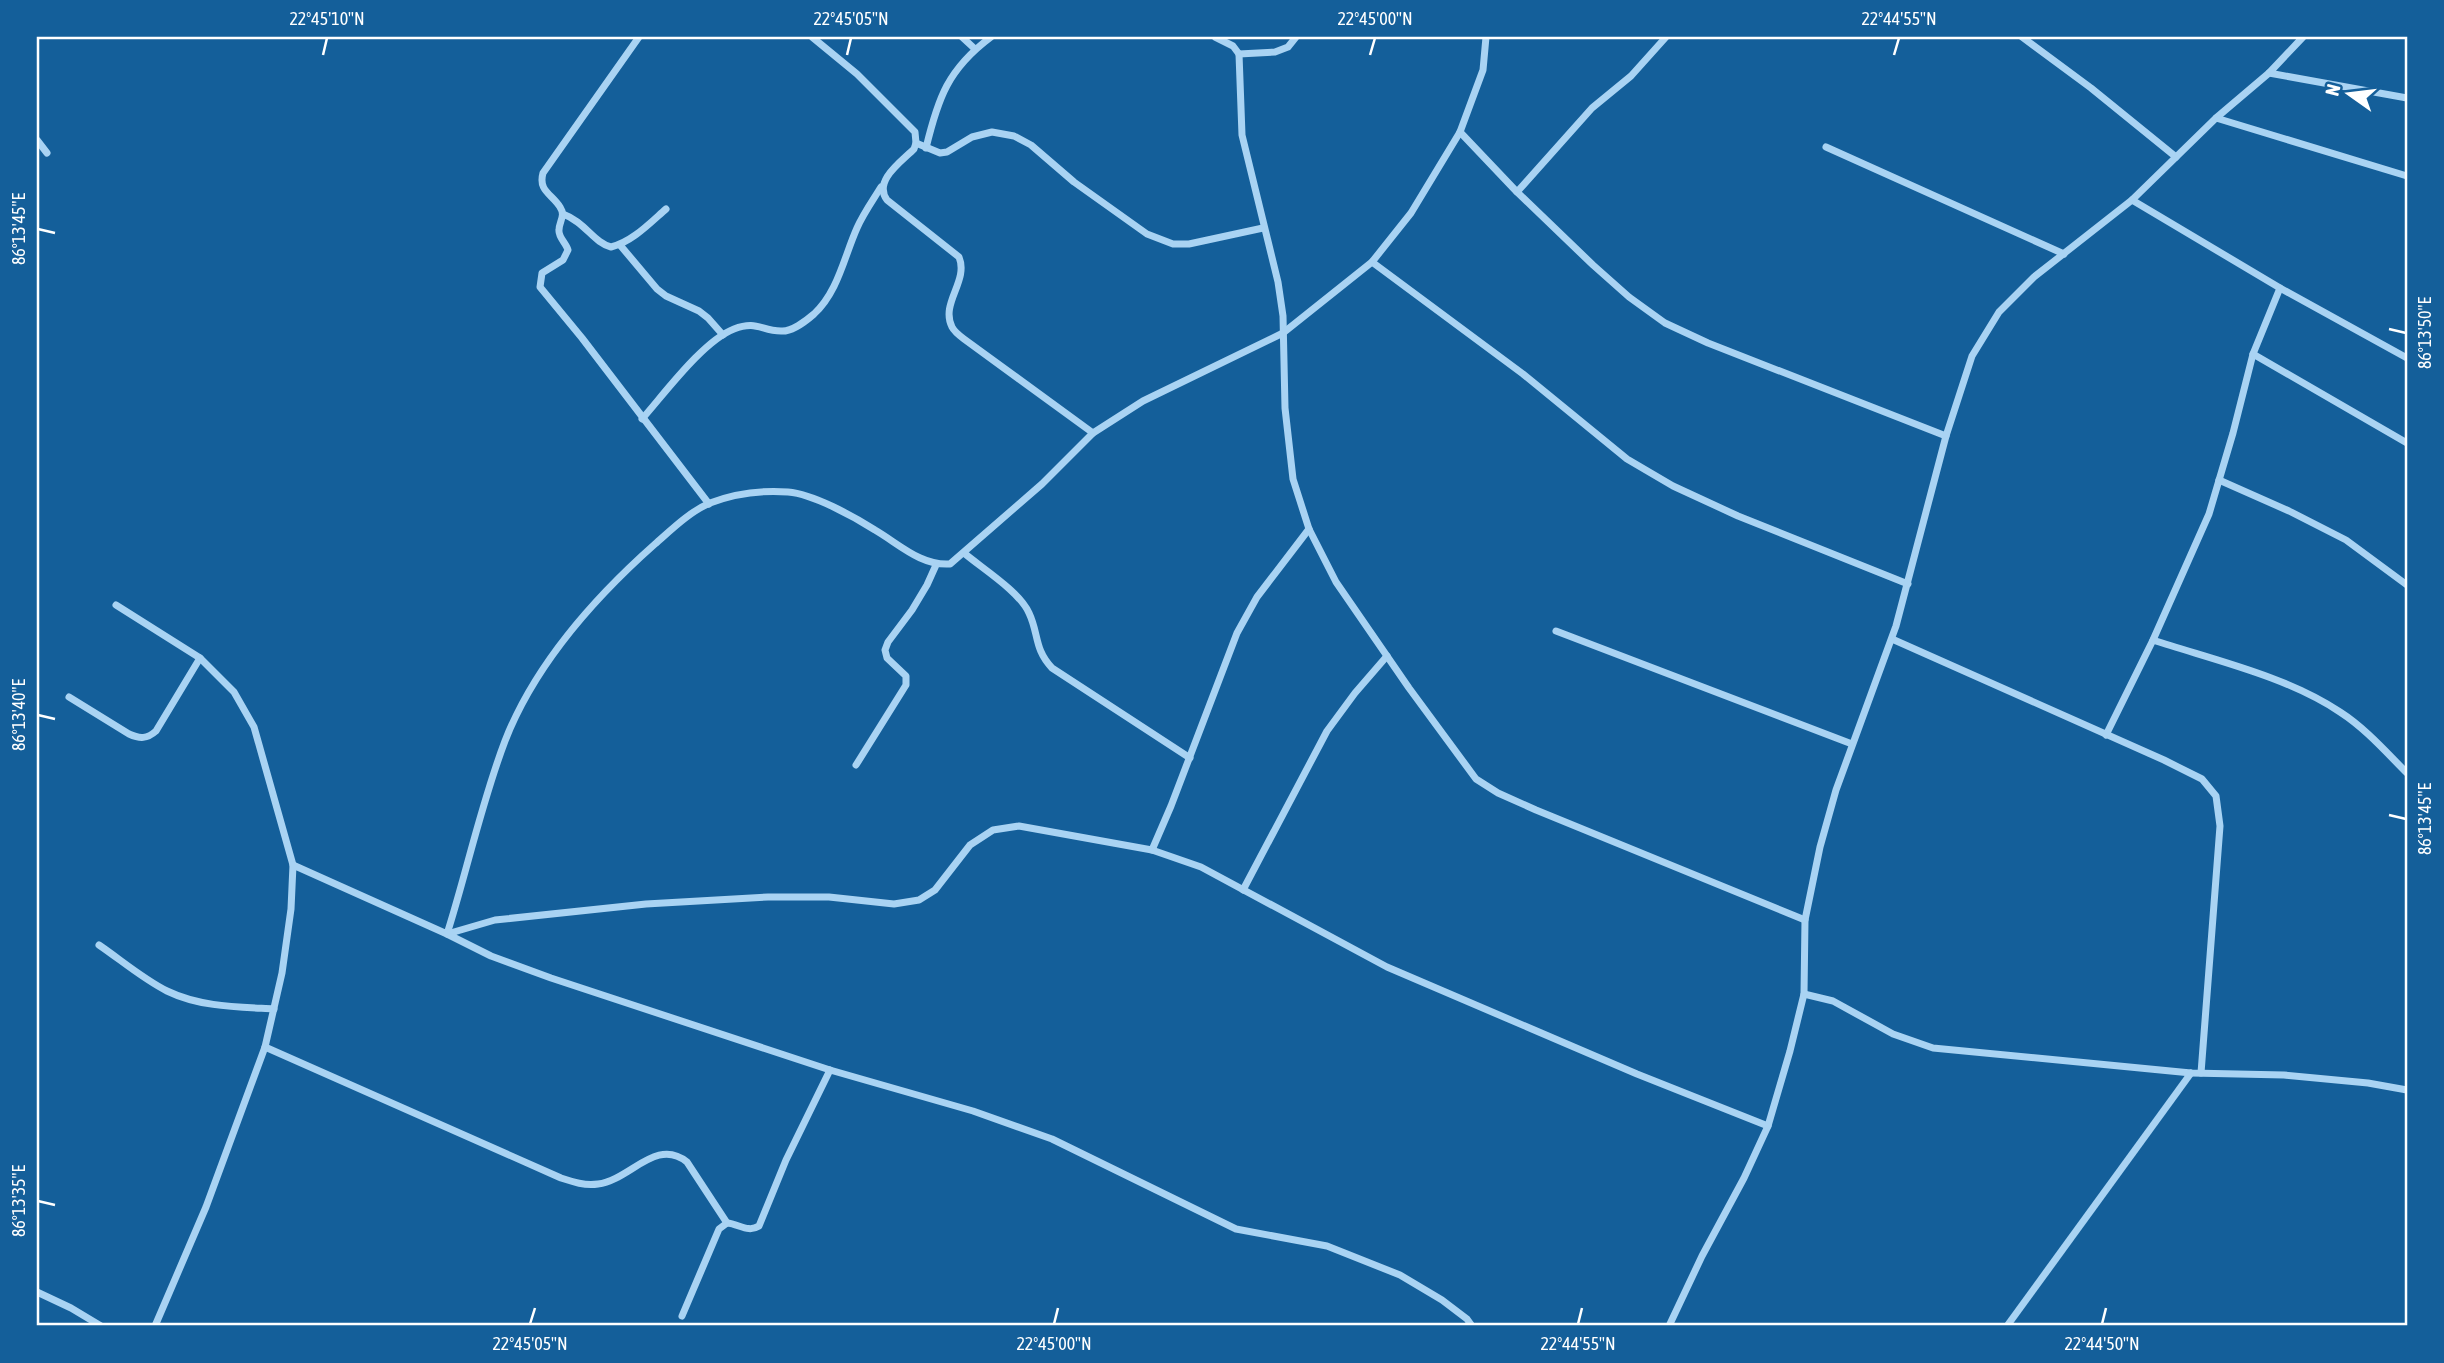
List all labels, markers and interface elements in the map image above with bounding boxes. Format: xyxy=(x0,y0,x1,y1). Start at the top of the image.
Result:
text: 22°45'10"N xyxy=(289,8,365,29)
text: 22°45'05"N xyxy=(813,8,889,29)
text: 22°45'00"N xyxy=(1337,8,1413,29)
text: 22°44'55"N xyxy=(1861,8,1937,29)
north arrow xyxy=(2314,60,2384,130)
text: N xyxy=(2320,82,2345,98)
text: 86°13'45"E xyxy=(8,193,29,265)
text: 86°13'50"E xyxy=(2414,297,2435,369)
text: 86°13'40"E xyxy=(8,679,29,751)
text: 86°13'45"E xyxy=(2414,783,2435,855)
text: 86°13'35"E xyxy=(8,1165,29,1237)
text: 22°45'05"N xyxy=(492,1333,568,1354)
text: 22°45'00"N xyxy=(1016,1333,1092,1354)
text: 22°44'55"N xyxy=(1540,1333,1616,1354)
text: 22°44'50"N xyxy=(2064,1333,2140,1354)

